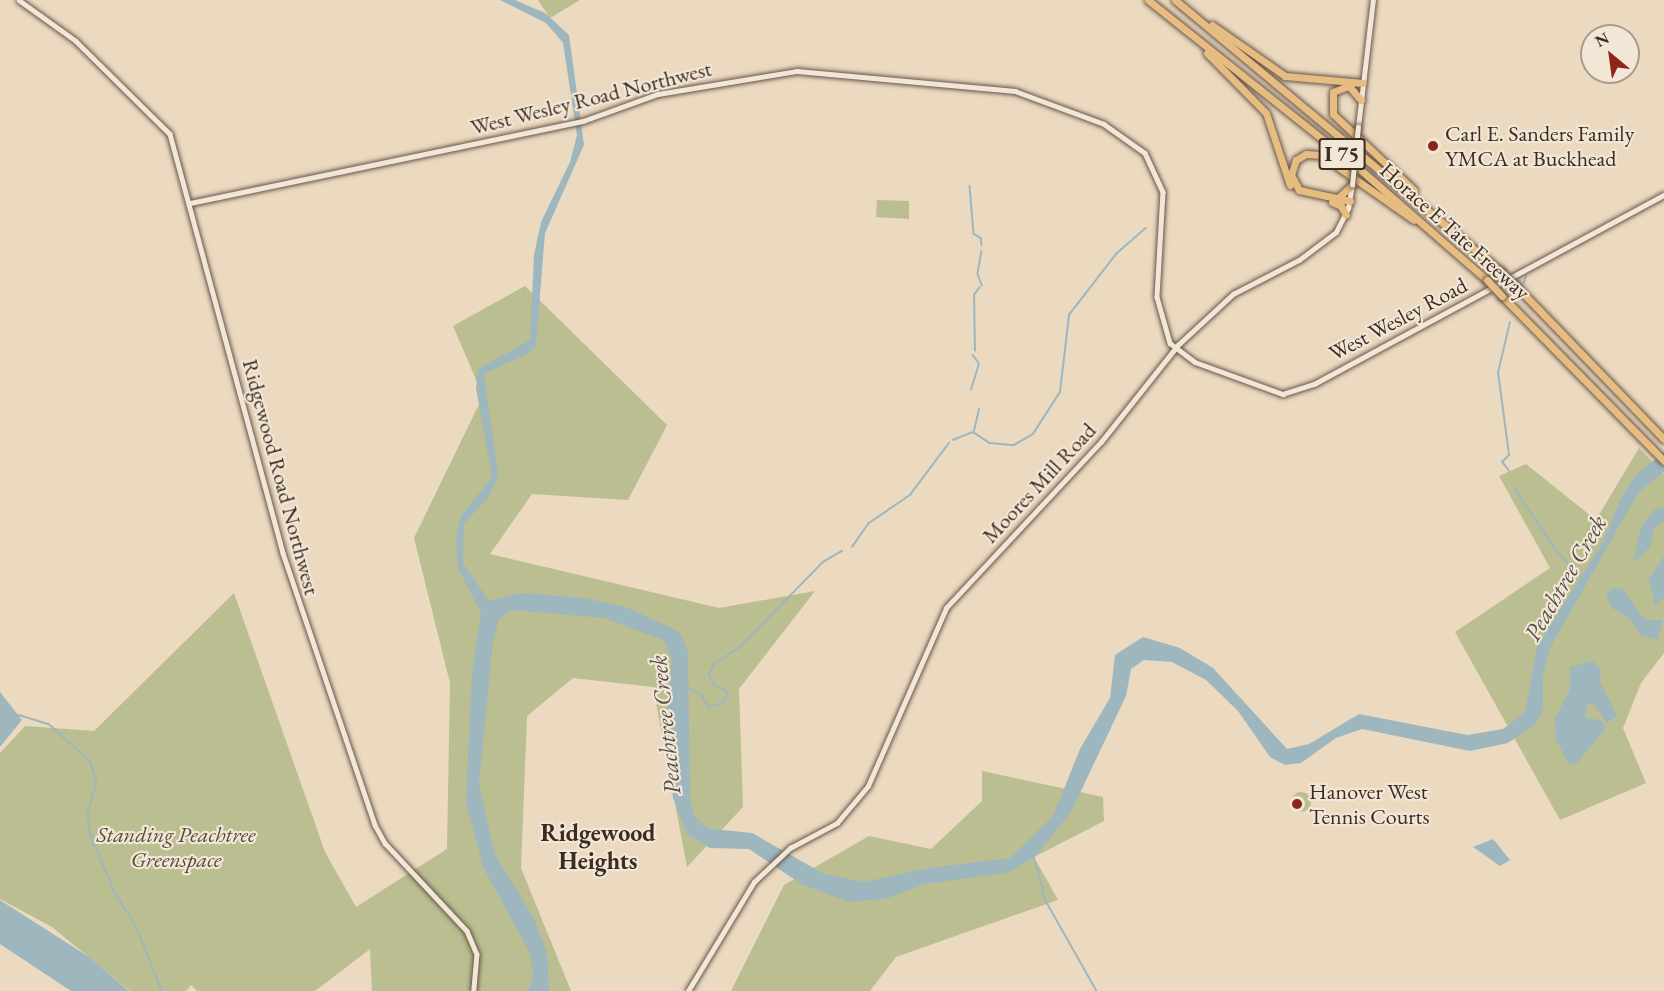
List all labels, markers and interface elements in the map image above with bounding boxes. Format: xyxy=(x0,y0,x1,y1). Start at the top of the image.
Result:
north arrow xyxy=(1580,24,1640,84)
text: N xyxy=(1591,27,1613,52)
street label: West Wesley Road Northwest xyxy=(468,55,714,141)
place label: Carl E. Sanders Family YMCA at Buckhead xyxy=(1445,120,1634,172)
road number: I 75 xyxy=(1318,136,1366,172)
marker: Carl E. Sanders Family YMCA at Buckhead xyxy=(1426,139,1440,153)
street label: Horace E Tate Freeway xyxy=(1375,157,1535,305)
street label: West Wesley Road xyxy=(1324,272,1472,366)
street label: Ridgewood Road Northwest xyxy=(237,356,325,598)
street label: Moores Mill Road xyxy=(977,417,1101,549)
water label: Peachtree Creek xyxy=(1517,510,1613,646)
water label: Peachtree Creek xyxy=(643,654,687,796)
place label: Hanover West Tennis Courts xyxy=(1309,778,1430,830)
marker: Hanover West Tennis Courts xyxy=(1290,797,1304,811)
district label: Ridgewood Heights xyxy=(540,819,656,875)
park label: Standing Peachtree Greenspace xyxy=(97,821,255,872)

